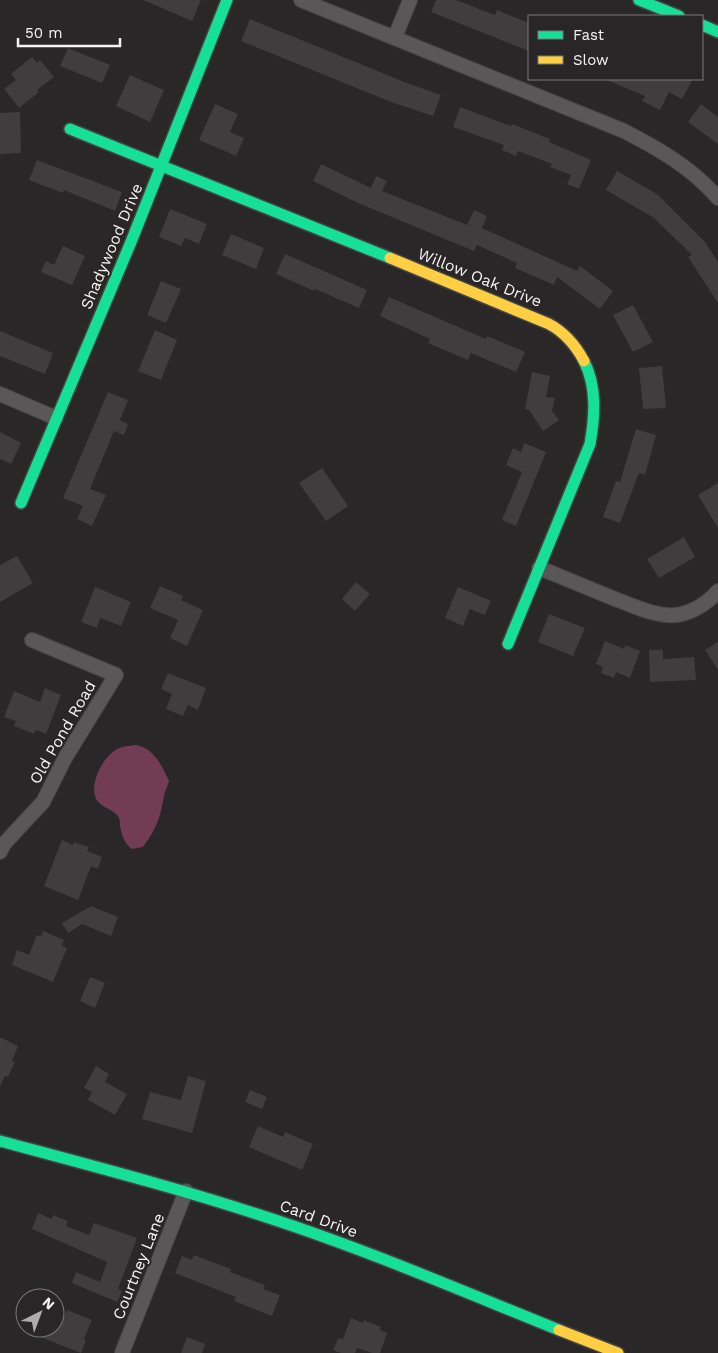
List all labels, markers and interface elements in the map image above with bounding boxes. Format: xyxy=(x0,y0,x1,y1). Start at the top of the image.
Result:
scale bar xyxy=(18,15,120,47)
legend xyxy=(528,15,703,80)
text: 50 m xyxy=(25,24,62,42)
text: Fast xyxy=(573,26,605,44)
text: Slow xyxy=(573,51,609,69)
street label: Shadywood Drive xyxy=(76,180,147,312)
street label: Willow Oak Drive xyxy=(415,244,545,311)
street label: Old Pond Road xyxy=(25,677,100,787)
street label: Card Drive xyxy=(277,1196,360,1241)
street label: Courtney Lane xyxy=(108,1210,168,1322)
north arrow xyxy=(15,1288,65,1338)
text: N xyxy=(39,1294,58,1313)

